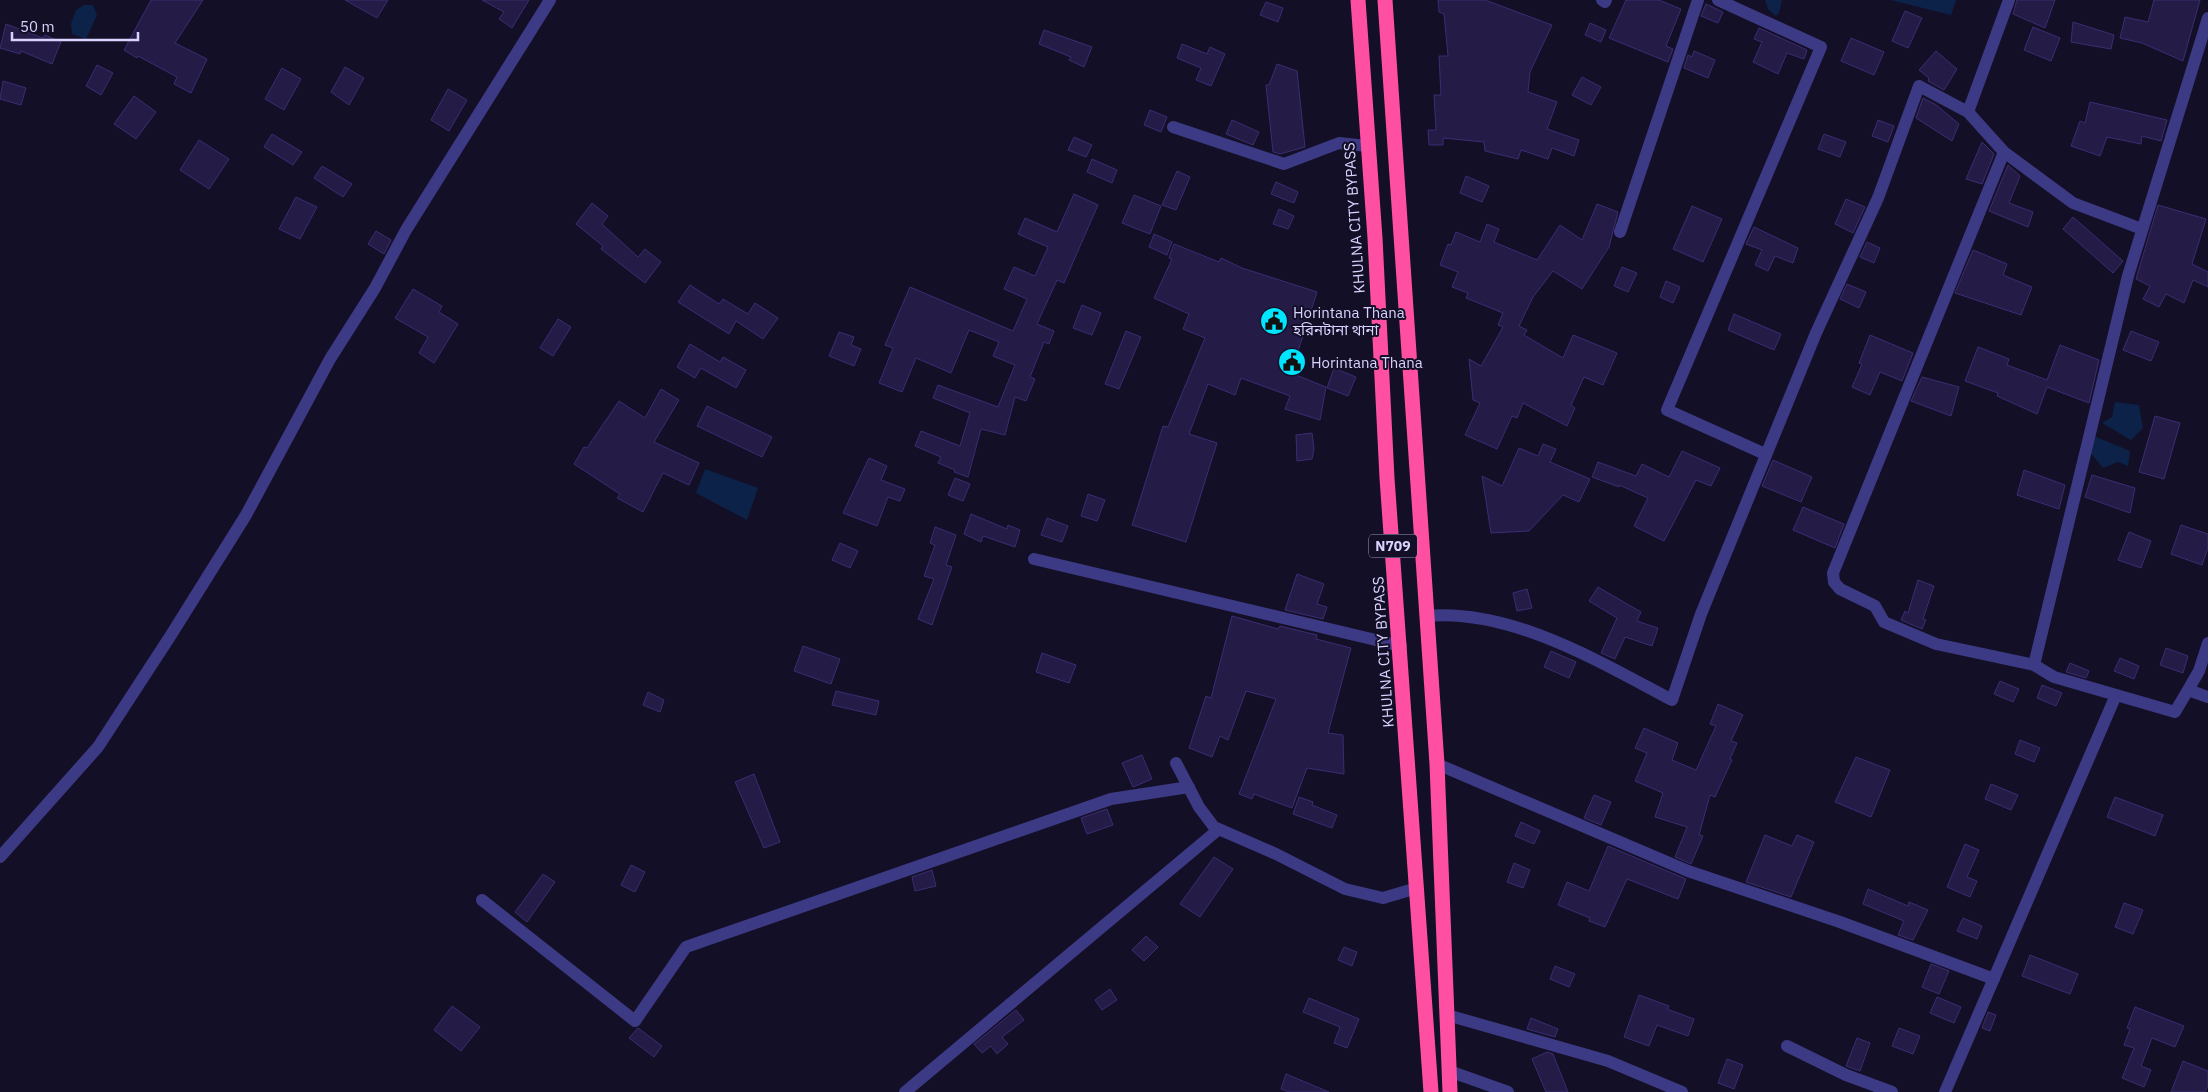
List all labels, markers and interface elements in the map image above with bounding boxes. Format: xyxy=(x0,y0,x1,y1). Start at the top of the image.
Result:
scale bar xyxy=(12,10,139,42)
text: 50 m xyxy=(20,17,55,36)
street label: KHULNA CITY BYPASS xyxy=(1339,142,1369,294)
place label: Horintana Thana হরিনটানা থানা xyxy=(1292,303,1405,339)
public building icon: Horintana Thana হরিনটানা থানা xyxy=(1259,306,1289,336)
public building icon: Horintana Thana xyxy=(1277,347,1307,377)
place label: Horintana Thana xyxy=(1311,353,1423,372)
road number: N709 xyxy=(1369,534,1417,558)
street label: KHULNA CITY BYPASS xyxy=(1368,576,1398,728)

